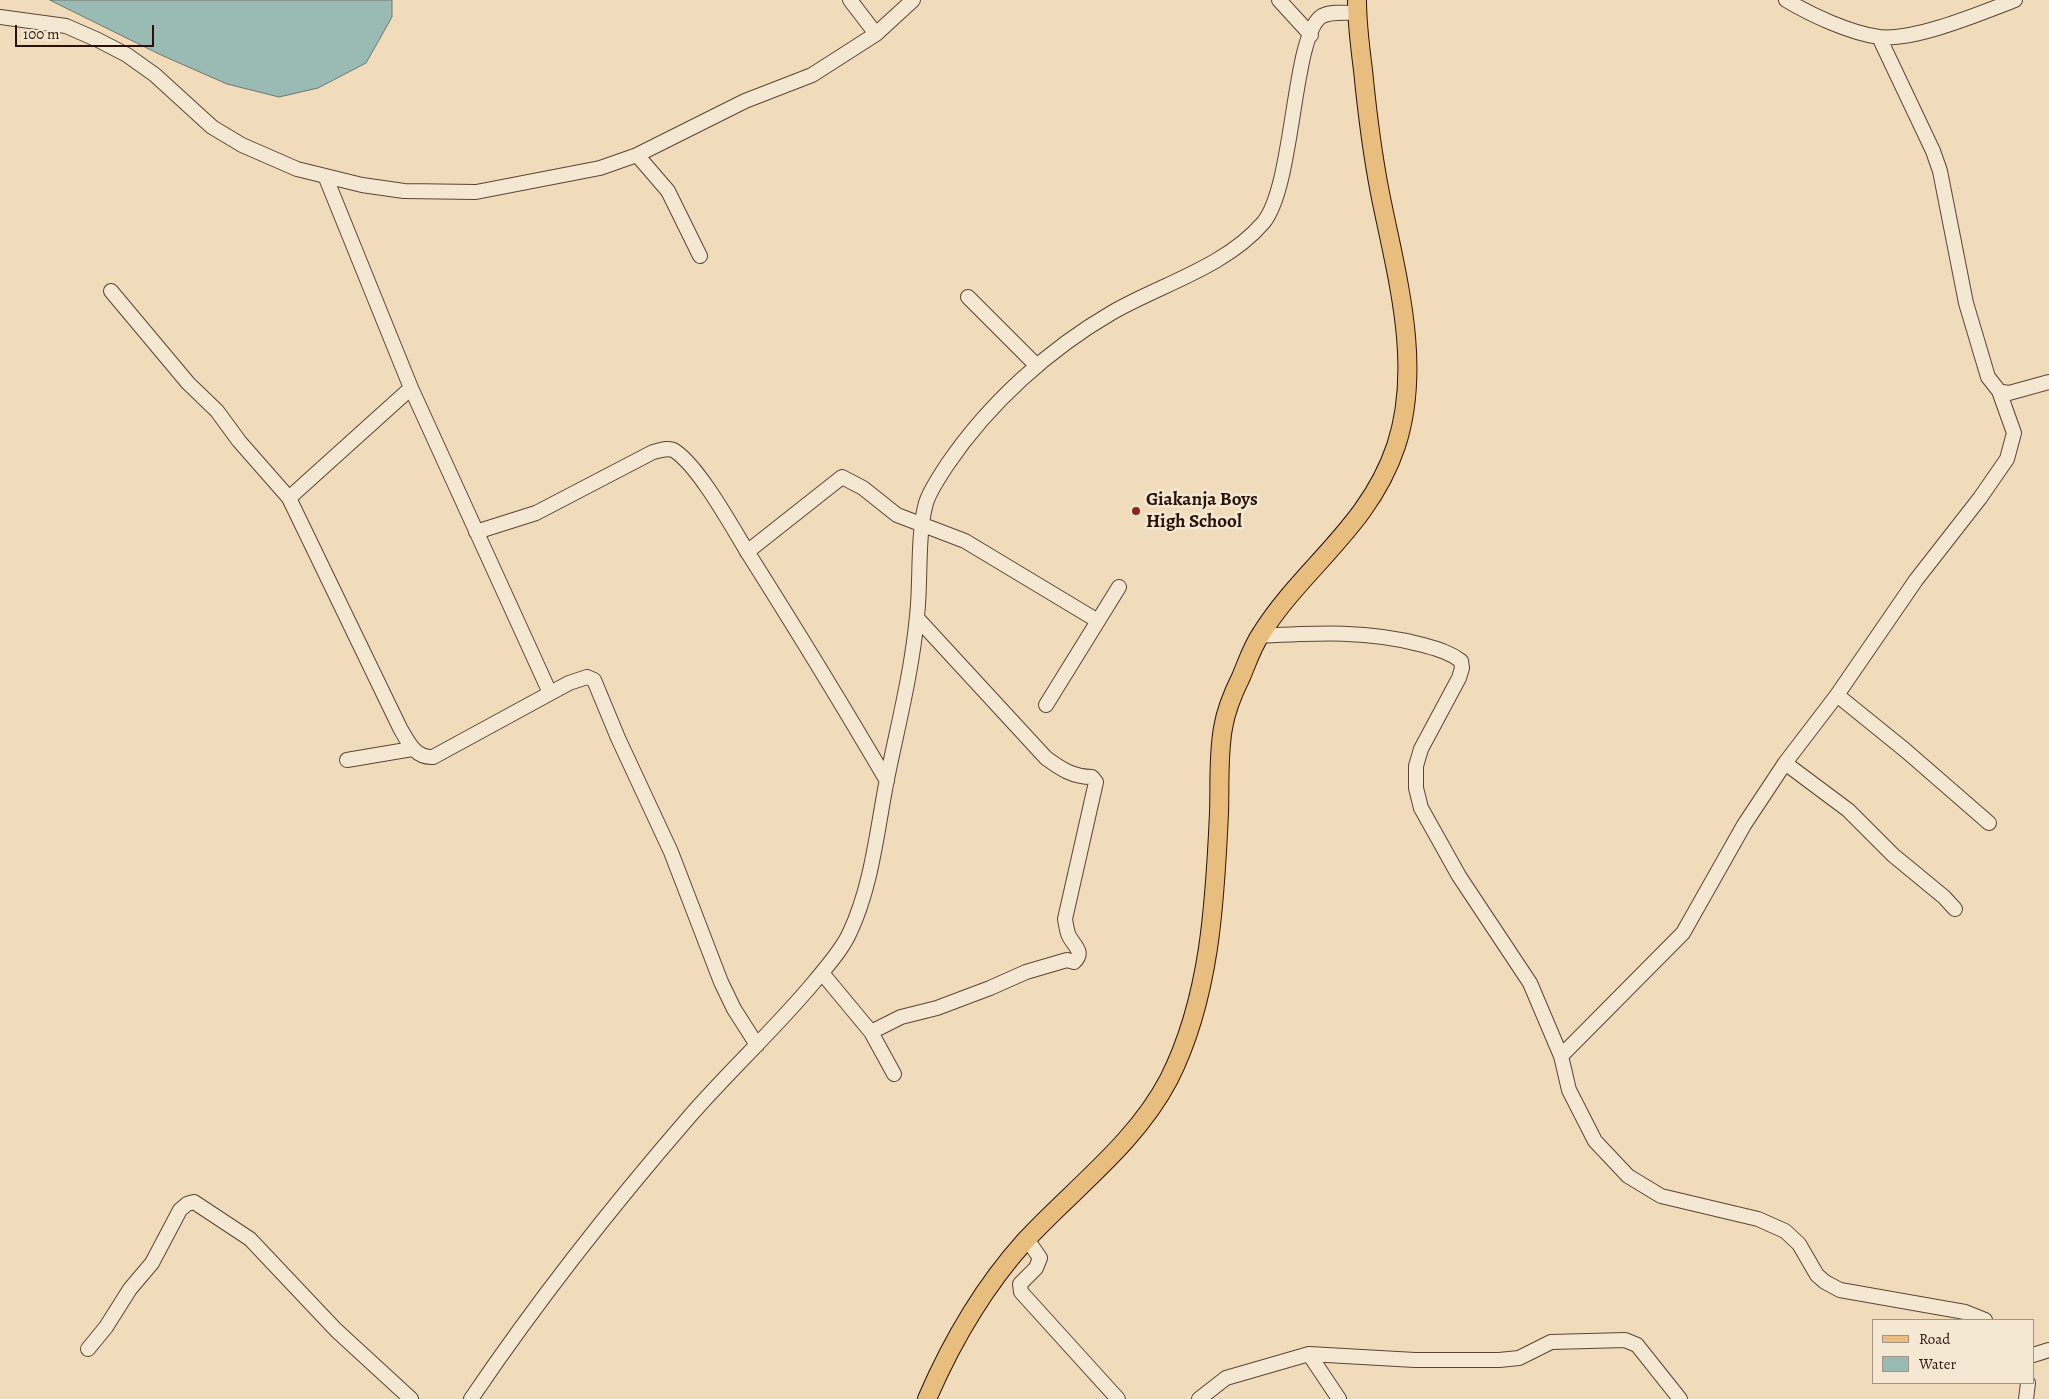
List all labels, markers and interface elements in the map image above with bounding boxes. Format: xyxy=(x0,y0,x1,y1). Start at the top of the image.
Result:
scale bar xyxy=(18,15,156,47)
text: 100 m xyxy=(23,24,60,44)
place label: Giakanja Boys High School xyxy=(1146,489,1258,533)
marker: Giakanja Boys High School xyxy=(1130,505,1142,517)
legend xyxy=(1872,1319,2034,1384)
text: Road xyxy=(1919,1329,1950,1349)
text: Water xyxy=(1919,1354,1956,1374)

